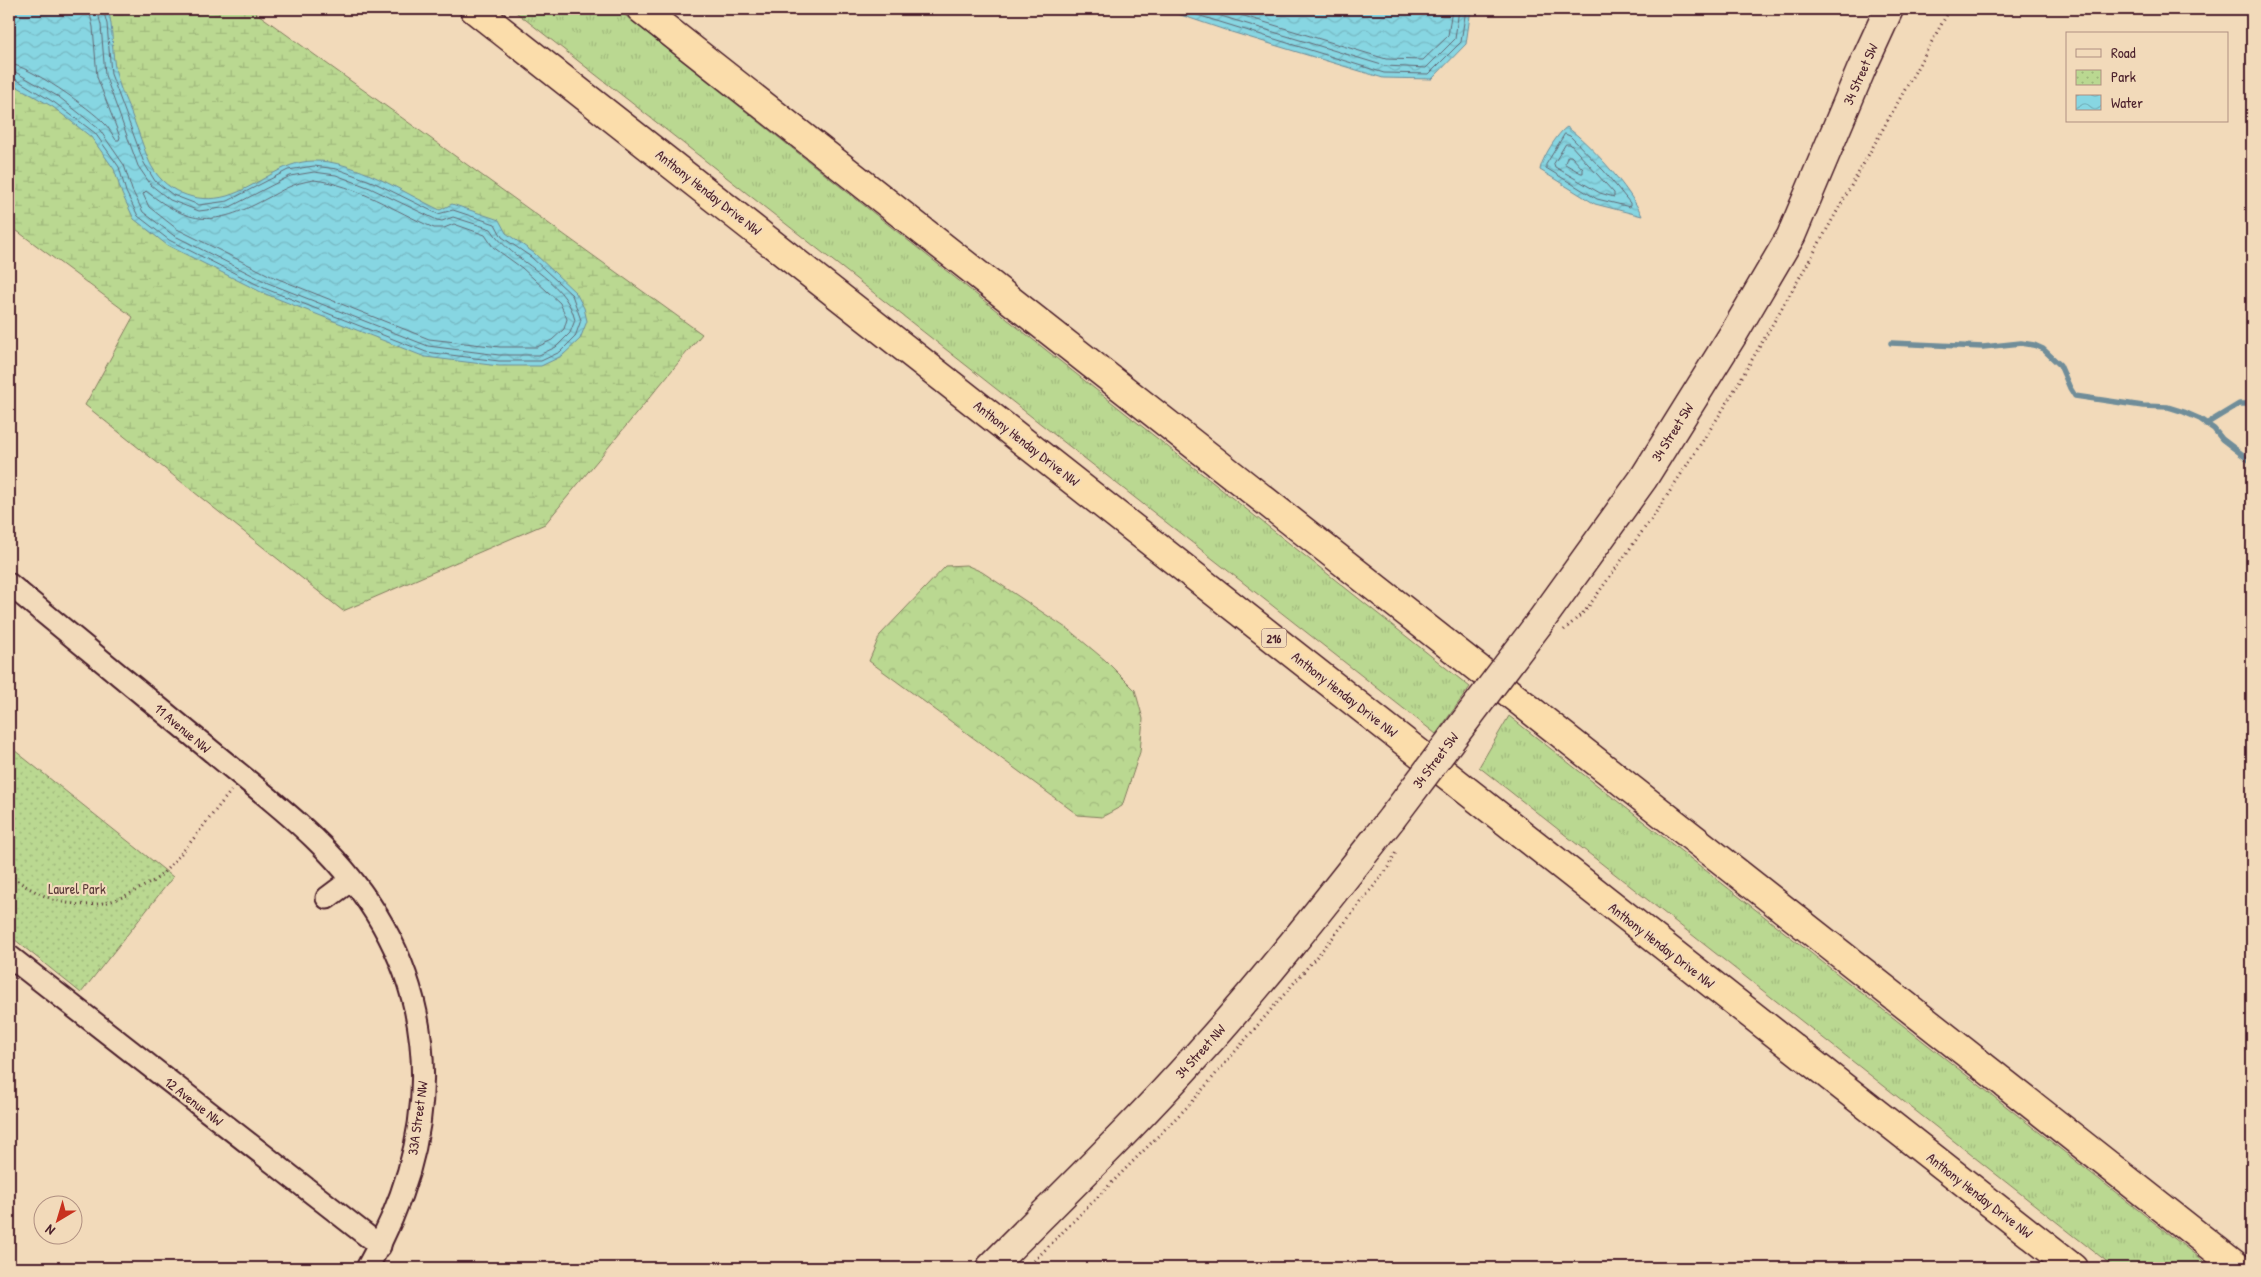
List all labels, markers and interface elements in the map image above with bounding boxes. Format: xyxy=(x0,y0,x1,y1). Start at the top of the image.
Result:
legend xyxy=(2066,32,2228,122)
street label: 34 Street SW xyxy=(1838,40,1882,108)
text: Road xyxy=(2111,42,2136,63)
text: Park xyxy=(2111,66,2136,87)
text: Water xyxy=(2111,92,2143,113)
street label: Anthony Henday Drive NW xyxy=(652,145,766,240)
street label: Anthony Henday Drive NW xyxy=(970,396,1084,491)
street label: 34 Street SW xyxy=(1647,399,1698,465)
road number: 216 xyxy=(1262,628,1286,648)
street label: Anthony Henday Drive NW xyxy=(1288,647,1402,742)
street label: 11 Avenue NW xyxy=(151,699,216,757)
street label: 34 Street SW xyxy=(1408,728,1463,792)
park label: Laurel Park xyxy=(48,879,106,898)
street label: Anthony Henday Drive NW xyxy=(1605,898,1719,993)
street label: 34 Street NW xyxy=(1171,1020,1230,1082)
street label: 12 Avenue NW xyxy=(161,1072,228,1130)
street label: 33A Street NW xyxy=(402,1079,432,1156)
street label: Anthony Henday Drive NW xyxy=(1923,1148,2037,1243)
north arrow xyxy=(32,1194,82,1244)
text: N xyxy=(40,1221,58,1240)

